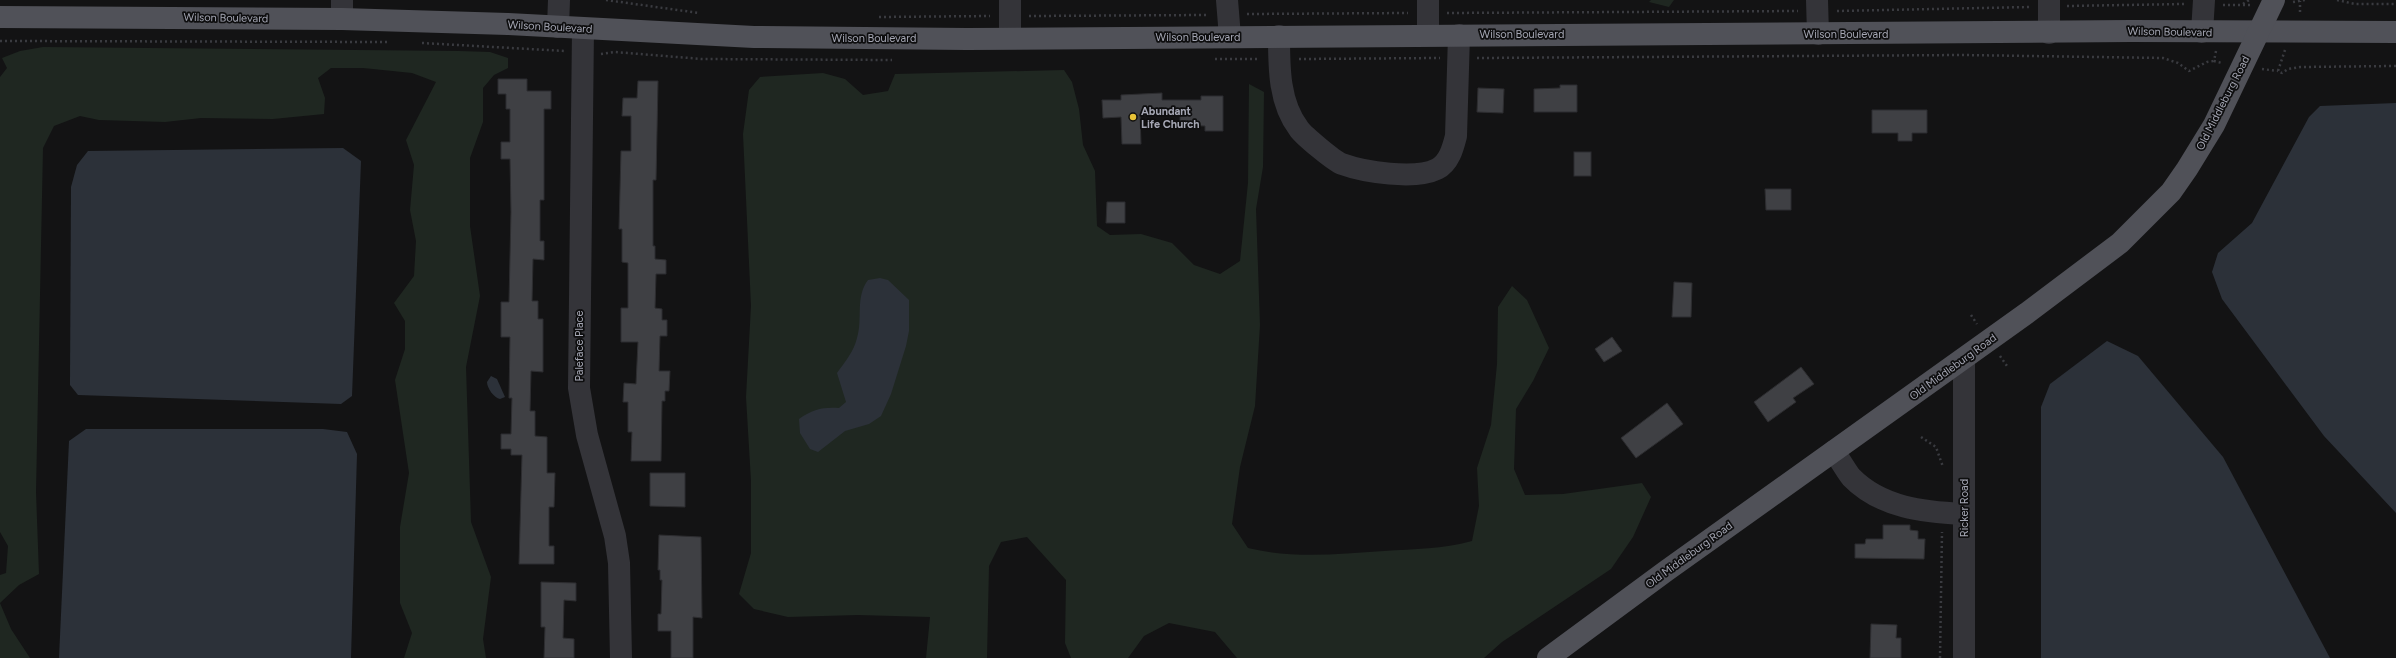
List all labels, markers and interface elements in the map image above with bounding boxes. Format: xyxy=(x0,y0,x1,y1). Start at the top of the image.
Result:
street label: Wilson Boulevard xyxy=(184,11,268,25)
street label: Wilson Boulevard xyxy=(507,18,593,36)
street label: Wilson Boulevard xyxy=(2128,25,2212,39)
street label: Wilson Boulevard xyxy=(1480,28,1564,41)
street label: Wilson Boulevard xyxy=(1804,28,1888,41)
street label: Wilson Boulevard xyxy=(1156,31,1240,44)
street label: Wilson Boulevard xyxy=(832,32,916,45)
street label: Old Middleburg Road xyxy=(2194,54,2252,152)
place label: Abundant Life Church xyxy=(1141,105,1200,131)
marker: Abundant Life Church xyxy=(1128,112,1138,122)
street label: Paleface Place xyxy=(573,311,586,381)
street label: Old Middleburg Road xyxy=(1907,331,1999,403)
street label: Ricker Road xyxy=(1958,479,1971,537)
street label: Old Middleburg Road xyxy=(1643,519,1735,591)

